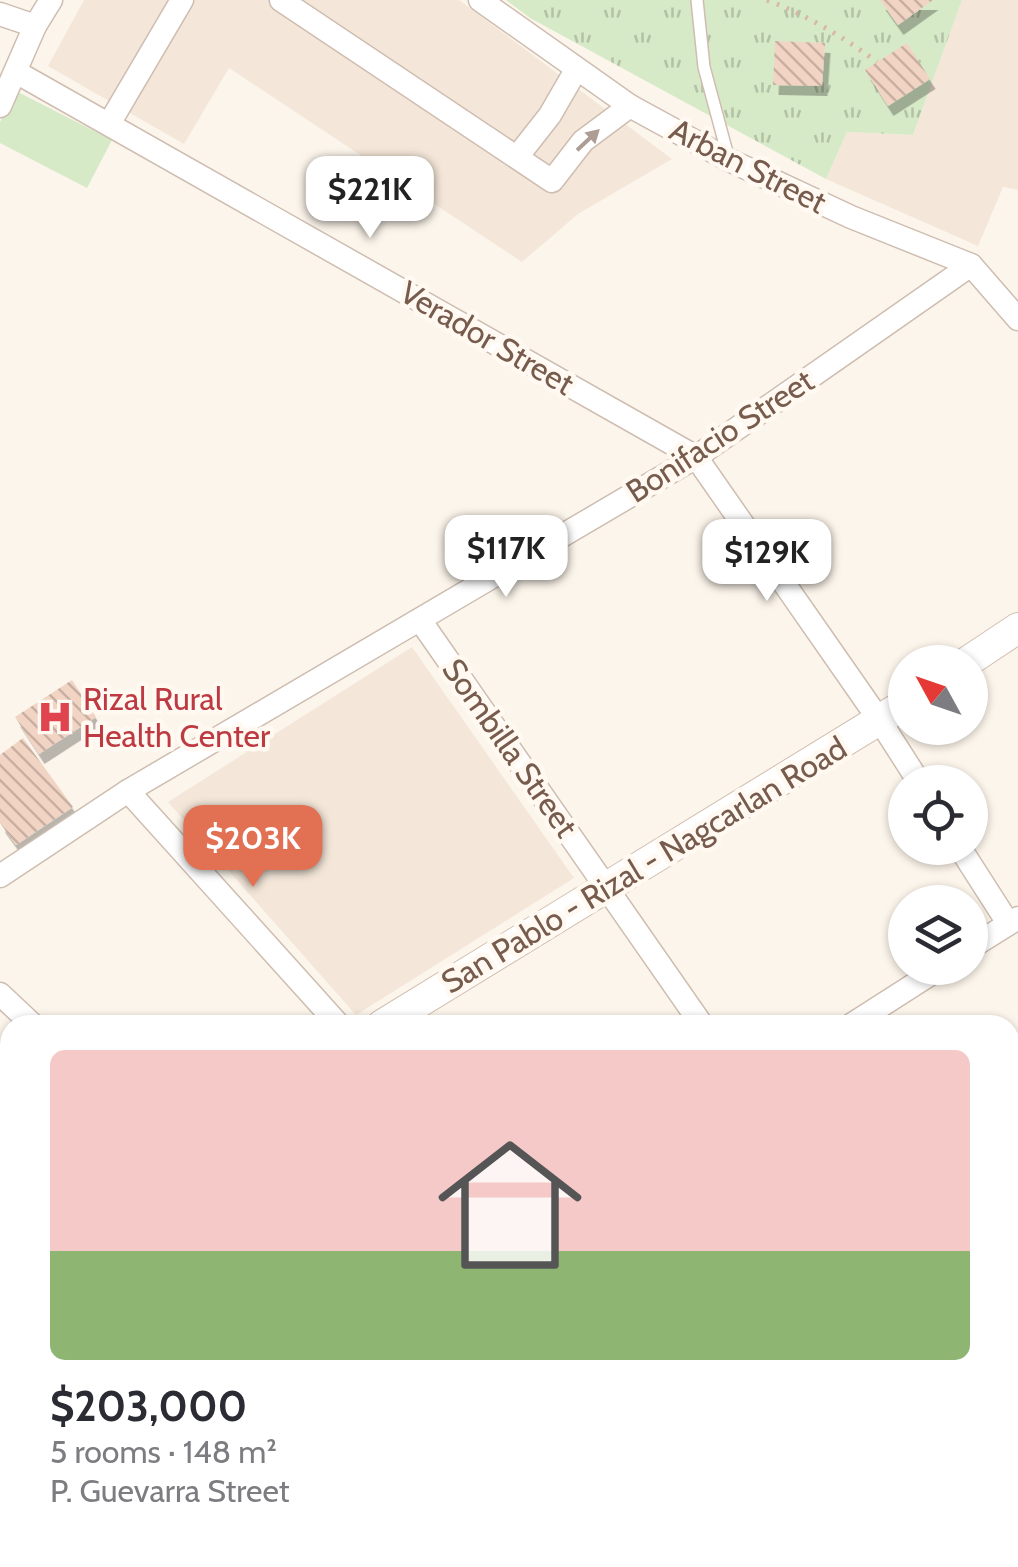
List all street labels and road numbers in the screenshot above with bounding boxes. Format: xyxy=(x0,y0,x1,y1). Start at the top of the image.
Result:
street label: Arban Street xyxy=(664,110,833,222)
street label: Verador Street xyxy=(393,272,581,403)
street label: Bonifacio Street xyxy=(619,360,821,511)
street label: Sombilla Street xyxy=(435,651,586,845)
street label: San Pablo - Rizal - Nagcarlan Road xyxy=(434,728,853,1001)

